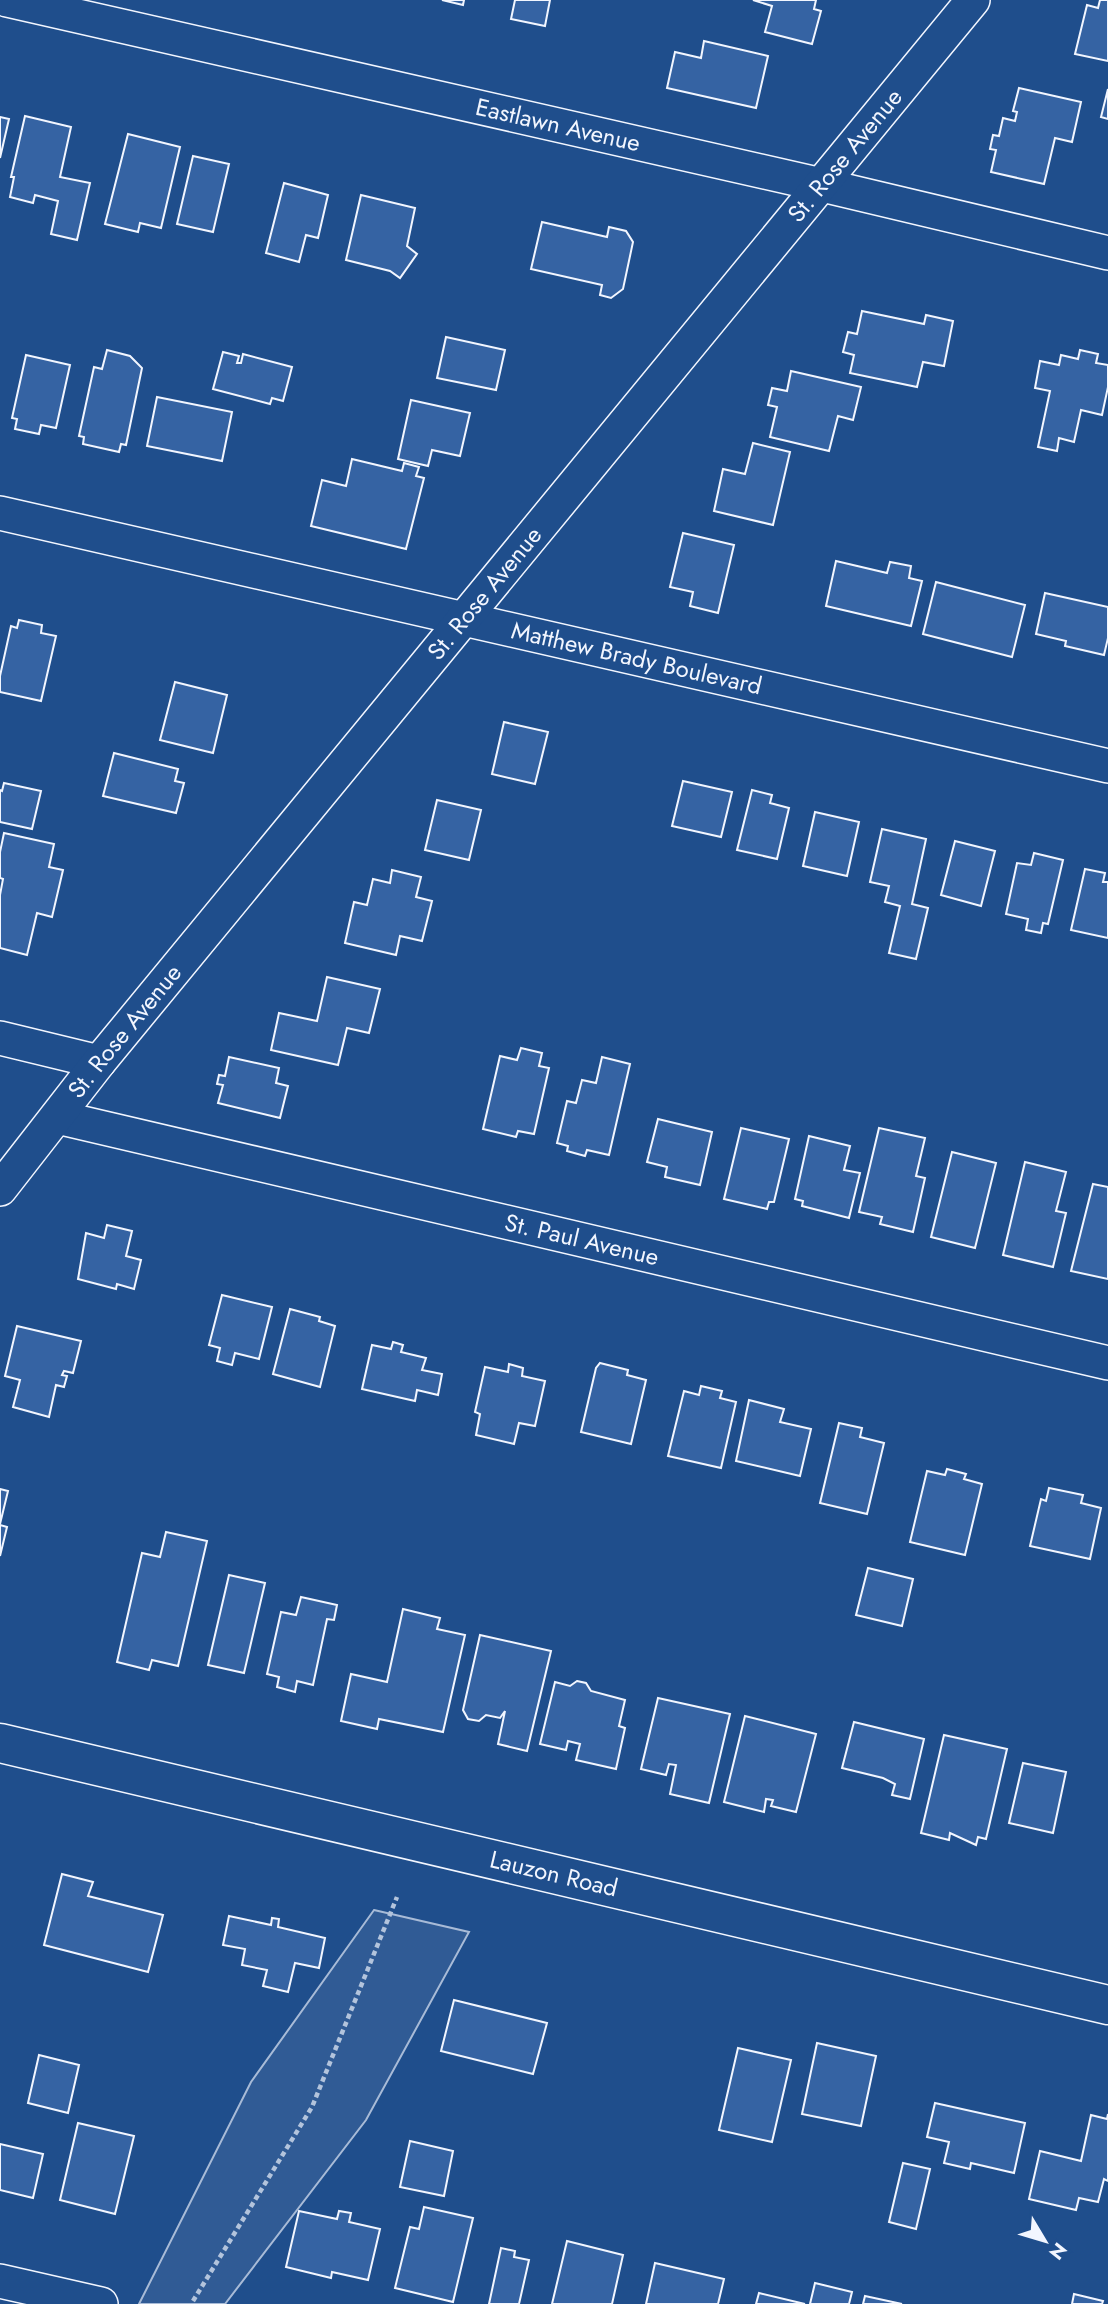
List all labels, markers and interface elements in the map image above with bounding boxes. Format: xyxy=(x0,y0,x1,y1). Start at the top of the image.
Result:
street label: St. Rose Avenue xyxy=(779,81,910,230)
street label: Eastlawn Avenue xyxy=(472,89,644,160)
street label: St. Rose Avenue xyxy=(419,519,550,667)
street label: Matthew Brady Boulevard xyxy=(508,612,765,703)
street label: St. Rose Avenue xyxy=(59,956,190,1106)
street label: St. Paul Avenue xyxy=(501,1204,663,1274)
street label: Lauzon Road xyxy=(486,1841,621,1905)
north arrow xyxy=(1010,2206,1080,2276)
text: N xyxy=(1043,2237,1073,2265)

